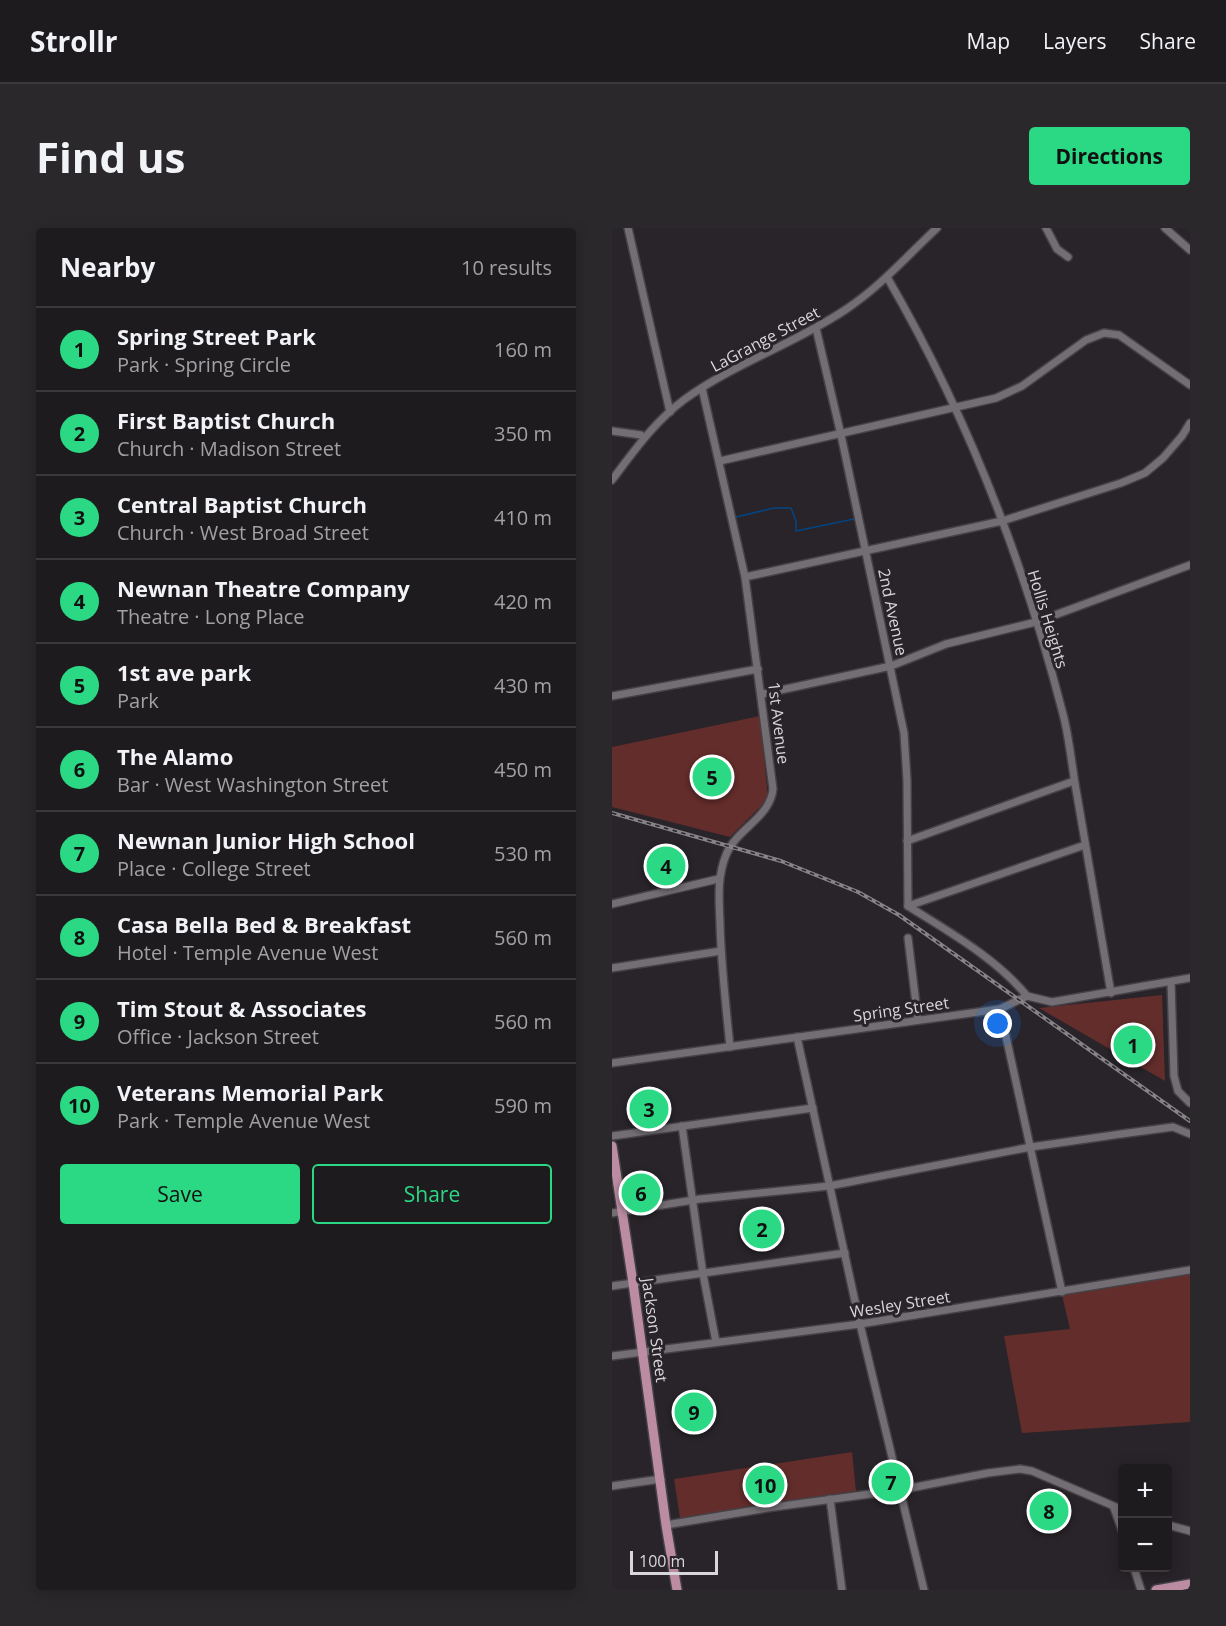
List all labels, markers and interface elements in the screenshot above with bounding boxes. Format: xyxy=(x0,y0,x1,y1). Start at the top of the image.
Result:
text: Strollr xyxy=(30,22,117,60)
text: Map xyxy=(967,27,1010,55)
text: Layers xyxy=(1043,27,1107,55)
text: Share xyxy=(1140,27,1196,55)
button: Directions xyxy=(1029,127,1190,185)
text: Find us xyxy=(36,128,185,185)
text: Nearby xyxy=(60,249,155,285)
text: 10 results xyxy=(461,254,552,281)
street label: LaGrange Street xyxy=(707,301,824,377)
text: Spring Street Park xyxy=(117,321,316,351)
text: 1 xyxy=(74,336,85,363)
text: 160 m xyxy=(494,336,552,363)
text: Park · Spring Circle xyxy=(117,351,291,378)
text: First Baptist Church xyxy=(117,405,335,435)
text: 2 xyxy=(74,420,85,447)
text: 350 m xyxy=(494,420,552,447)
text: Church · Madison Street xyxy=(117,435,341,462)
text: Central Baptist Church xyxy=(117,489,367,519)
text: 3 xyxy=(74,504,85,531)
text: 410 m xyxy=(494,504,552,531)
text: Church · West Broad Street xyxy=(117,519,369,546)
street label: 2nd Avenue xyxy=(873,566,913,658)
street label: Hollis Heights xyxy=(1023,567,1073,671)
text: Newnan Theatre Company xyxy=(117,573,410,603)
text: 4 xyxy=(74,588,85,615)
text: 420 m xyxy=(494,588,552,615)
text: Theatre · Long Place xyxy=(117,603,305,630)
text: 1st ave park xyxy=(117,657,251,687)
text: 5 xyxy=(74,672,85,699)
text: 430 m xyxy=(494,672,552,699)
street label: 1st Avenue xyxy=(763,681,795,765)
text: Park xyxy=(117,687,159,714)
text: The Alamo xyxy=(117,741,233,771)
pin: 5 xyxy=(692,754,732,800)
text: 6 xyxy=(74,756,85,783)
text: 450 m xyxy=(494,756,552,783)
text: Bar · West Washington Street xyxy=(117,771,388,798)
text: Newnan Junior High School xyxy=(117,825,415,855)
text: 7 xyxy=(74,840,85,867)
text: 530 m xyxy=(494,840,552,867)
pin: 4 xyxy=(646,844,686,888)
text: Place · College Street xyxy=(117,855,311,882)
text: Casa Bella Bed & Breakfast xyxy=(117,909,411,939)
text: 8 xyxy=(74,924,85,951)
text: 560 m xyxy=(494,924,552,951)
text: Hotel · Temple Avenue West xyxy=(117,939,378,966)
street label: Spring Street xyxy=(852,991,951,1027)
text: Tim Stout & Associates xyxy=(117,993,366,1023)
text: 9 xyxy=(74,1008,85,1035)
text: 560 m xyxy=(494,1008,552,1035)
your location xyxy=(983,1009,1012,1038)
pin: 1 xyxy=(1114,1022,1152,1068)
text: Office · Jackson Street xyxy=(117,1023,319,1050)
text: Veterans Memorial Park xyxy=(117,1077,383,1107)
pin: 3 xyxy=(630,1086,669,1132)
text: 10 xyxy=(68,1092,91,1119)
text: 590 m xyxy=(494,1092,552,1119)
text: Park · Temple Avenue West xyxy=(117,1107,370,1134)
button: Save xyxy=(60,1164,300,1224)
button: Share xyxy=(312,1164,552,1224)
pin: 6 xyxy=(621,1170,660,1216)
pin: 2 xyxy=(742,1206,782,1252)
street label: Jackson Street xyxy=(637,1274,673,1384)
street label: Wesley Street xyxy=(848,1285,952,1323)
pin: 9 xyxy=(674,1390,713,1434)
pin: 7 xyxy=(872,1460,910,1504)
pin: 10 xyxy=(746,1462,784,1508)
map controls xyxy=(1118,1464,1172,1572)
button: + xyxy=(1118,1464,1172,1518)
pin: 8 xyxy=(1030,1488,1068,1534)
button: − xyxy=(1118,1518,1172,1572)
scale bar xyxy=(630,1548,718,1576)
text: 100 m xyxy=(639,1550,685,1572)

